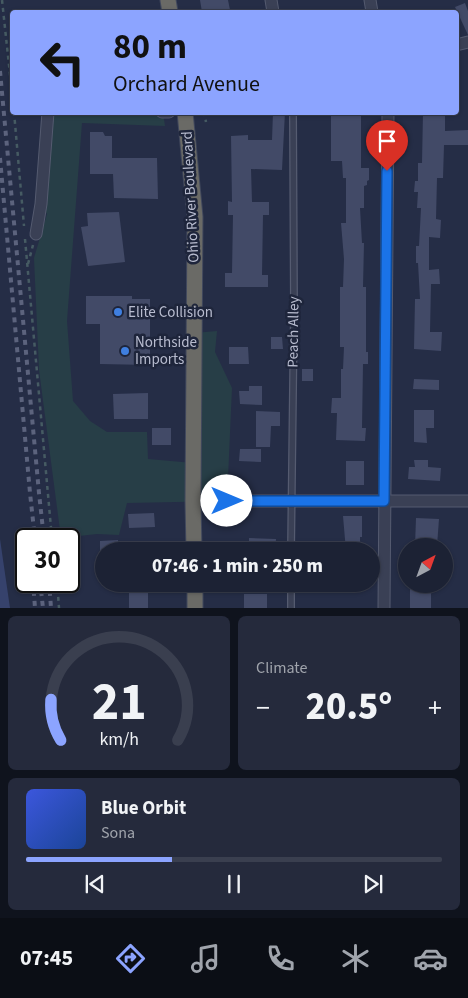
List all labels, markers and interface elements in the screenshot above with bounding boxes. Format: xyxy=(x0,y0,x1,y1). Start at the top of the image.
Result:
text: 80 m xyxy=(113,22,187,72)
icon: left xyxy=(30,30,95,95)
text: Orchard Avenue xyxy=(113,68,260,100)
pin xyxy=(366,120,408,171)
icon: arrive xyxy=(373,127,401,155)
street label: Ohio River Boulevard xyxy=(177,131,204,263)
street label: Peach Alley xyxy=(282,296,305,368)
place label: Elite Collision xyxy=(128,302,213,323)
marker: Elite Collision xyxy=(112,306,124,318)
place label: Northside Imports xyxy=(135,332,197,370)
marker: Northside Imports xyxy=(119,345,131,357)
position arrow xyxy=(200,474,252,526)
speed limit sign: 30 xyxy=(15,528,80,593)
north arrow xyxy=(398,538,452,592)
map controls xyxy=(398,538,453,593)
text: 07:46 · 1 min · 250 m xyxy=(152,553,323,580)
text: Climate xyxy=(256,657,307,679)
text: 21 xyxy=(92,666,146,740)
text: 20.5° xyxy=(306,680,392,734)
text: − xyxy=(256,688,270,728)
text: + xyxy=(428,688,442,728)
text: km/h xyxy=(99,727,139,752)
text: Blue Orbit xyxy=(101,795,186,822)
text: Sona xyxy=(101,822,135,844)
icon: previous xyxy=(81,870,109,898)
icon: pause xyxy=(220,870,248,898)
icon: next xyxy=(359,870,387,898)
icon: directions xyxy=(113,941,148,976)
icon: music xyxy=(188,941,223,976)
icon: phone xyxy=(263,941,298,976)
icon: climate xyxy=(338,941,373,976)
icon: car xyxy=(413,941,448,976)
text: 07:45 xyxy=(20,942,73,974)

